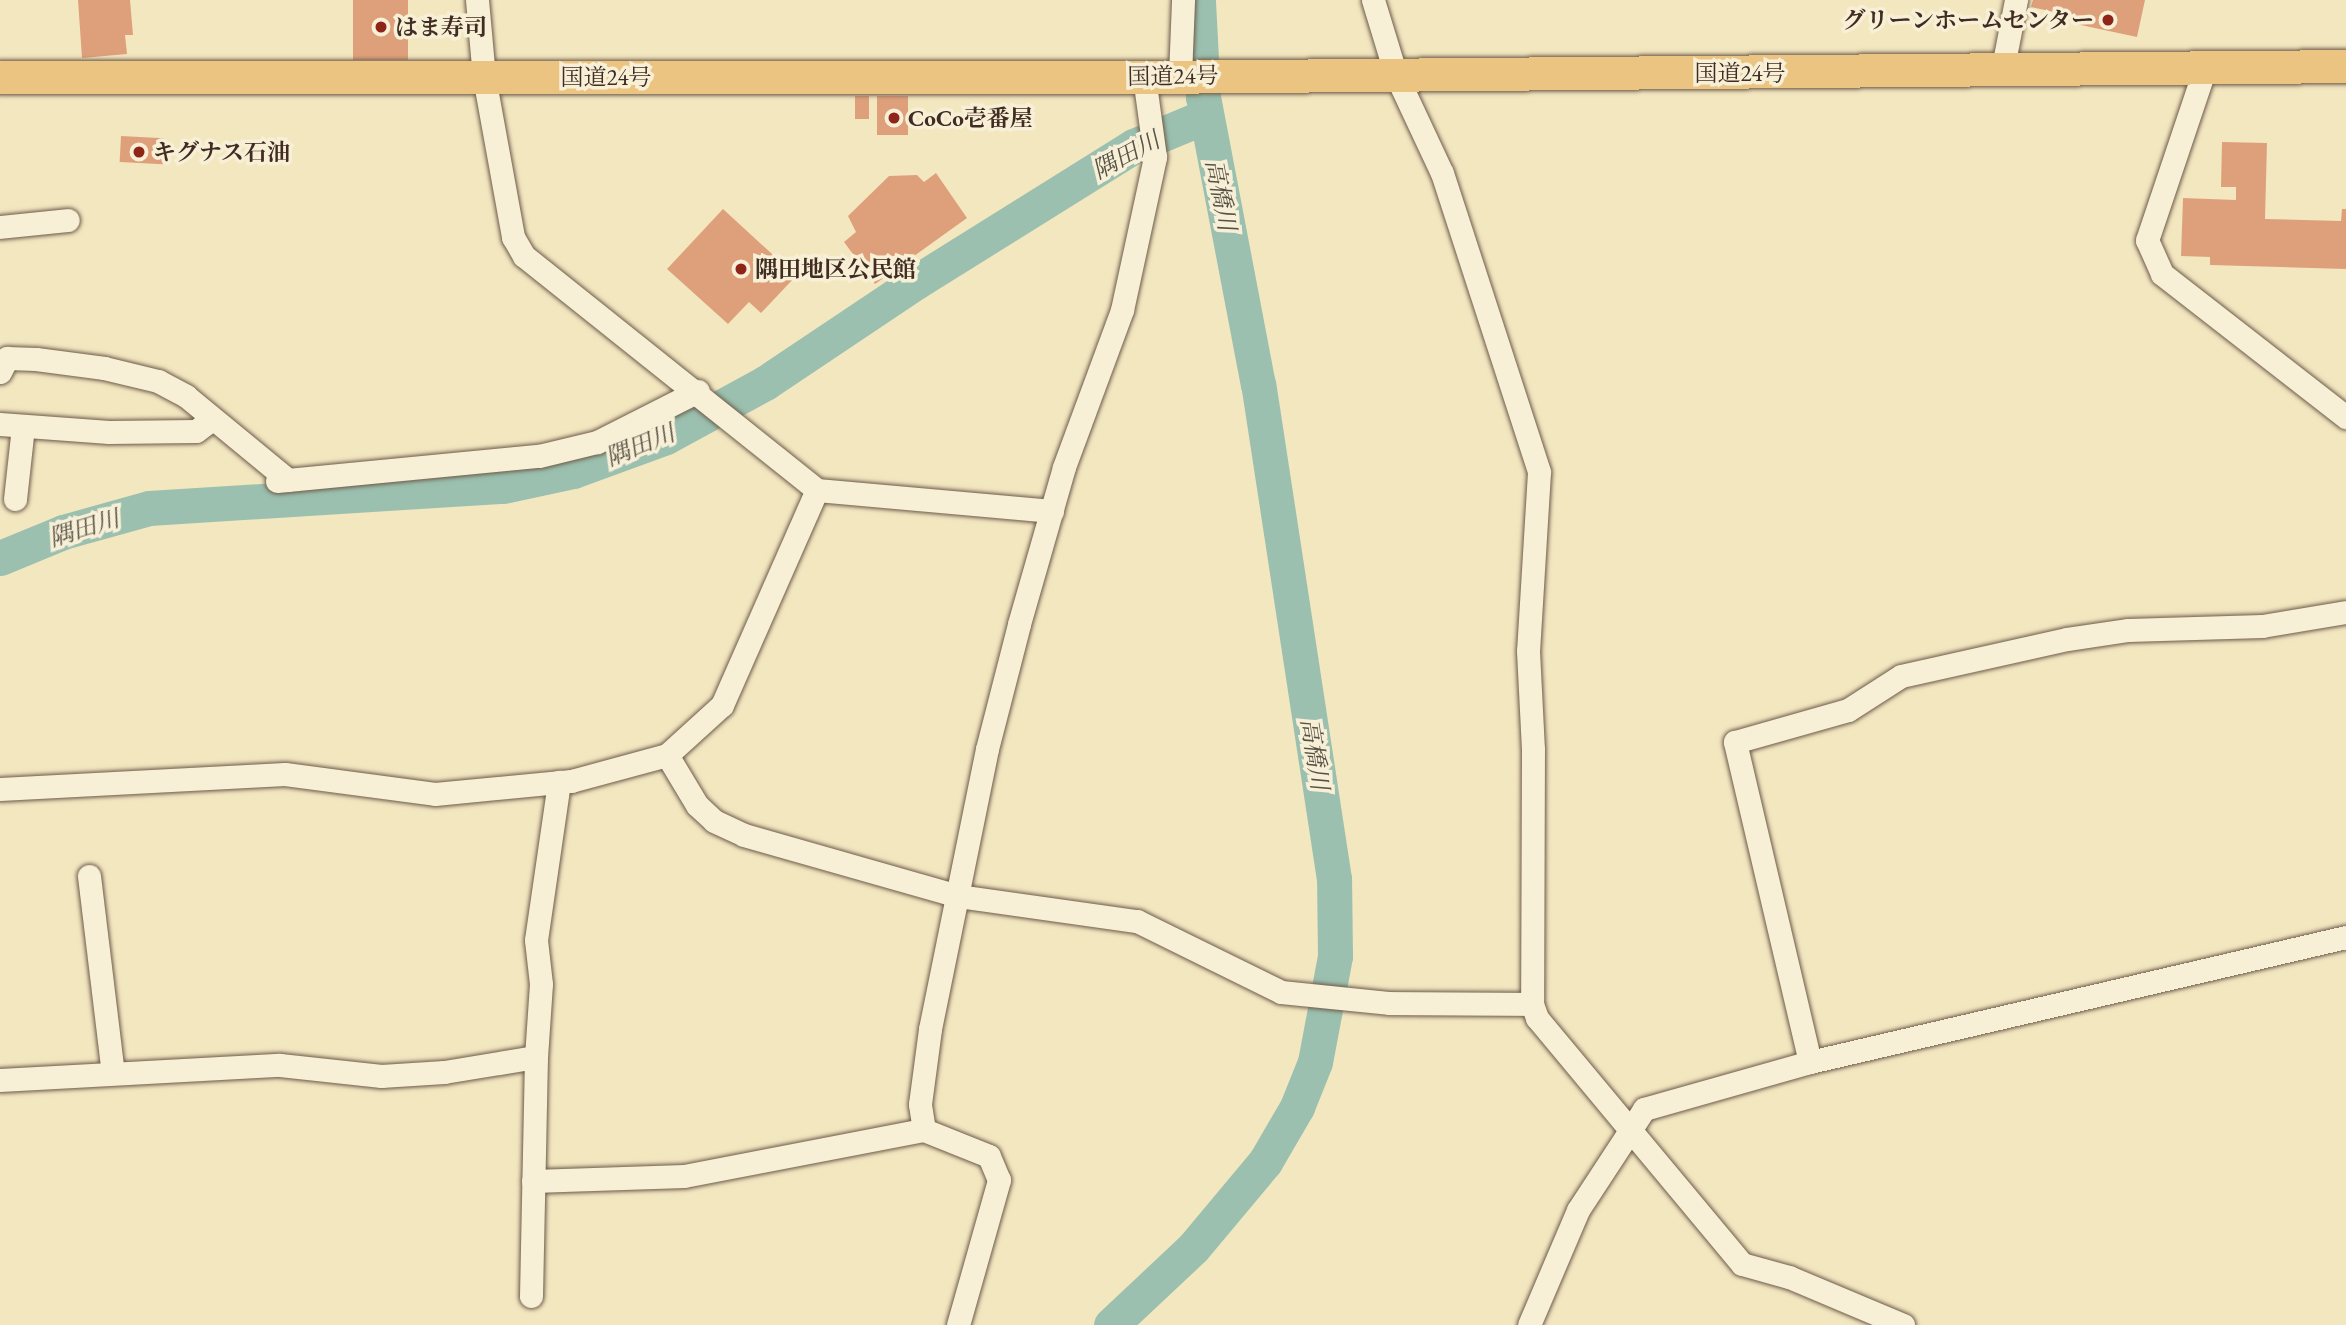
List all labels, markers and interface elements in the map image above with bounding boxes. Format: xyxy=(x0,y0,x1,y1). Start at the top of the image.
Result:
place label: グリーンホームセンター xyxy=(1841,6,2094,34)
marker: グリーンホームセンター xyxy=(2100,12,2116,28)
place label: はま寿司 xyxy=(395,13,487,41)
marker: はま寿司 xyxy=(373,19,389,35)
street label: 国道24号 xyxy=(1694,59,1786,87)
street label: 国道24号 xyxy=(1127,61,1219,91)
street label: 国道24号 xyxy=(560,63,652,91)
place label: CoCo壱番屋 xyxy=(908,104,1033,132)
marker: CoCo壱番屋 xyxy=(886,110,902,126)
water label: 隅田川 xyxy=(1087,125,1165,185)
place label: キグナス石油 xyxy=(153,138,291,166)
marker: キグナス石油 xyxy=(131,144,147,160)
water label: 高橋川 xyxy=(1200,157,1242,233)
place label: 隅田地区公民館 xyxy=(755,255,916,283)
marker: 隅田地区公民館 xyxy=(733,261,749,277)
water label: 隅田川 xyxy=(601,418,679,472)
water label: 隅田川 xyxy=(45,504,123,552)
water label: 高橋川 xyxy=(1295,716,1335,792)

